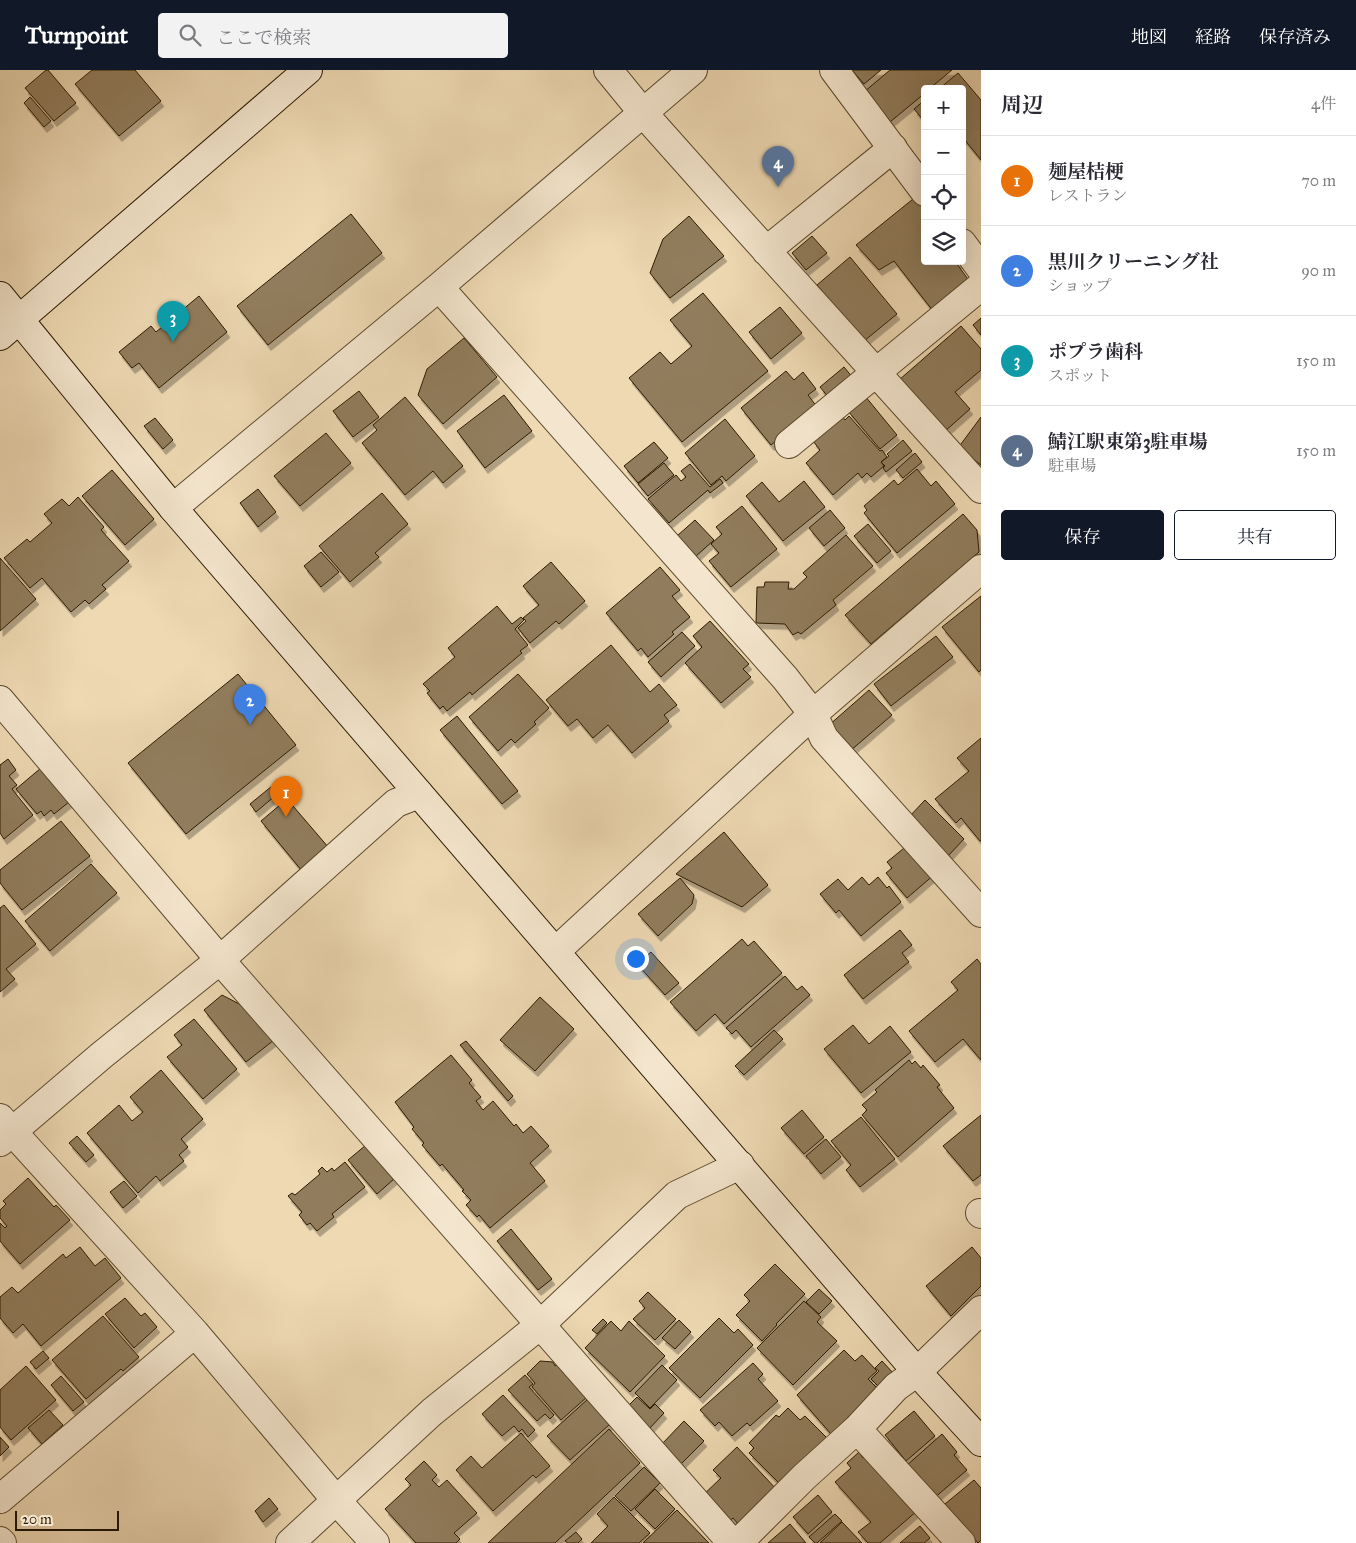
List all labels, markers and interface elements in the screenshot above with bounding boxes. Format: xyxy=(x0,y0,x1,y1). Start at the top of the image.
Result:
search box xyxy=(158,13,508,58)
text: Turnpoint xyxy=(25,20,128,50)
icon: search xyxy=(176,21,204,49)
text: ここで検索 xyxy=(216,26,311,49)
text: 地図 xyxy=(1131,26,1167,48)
text: 経路 xyxy=(1195,26,1231,48)
text: 保存済み xyxy=(1259,26,1331,48)
map controls xyxy=(921,85,966,265)
button: + xyxy=(921,85,966,130)
text: 周辺 xyxy=(1001,92,1043,118)
text: 4件 xyxy=(1311,94,1336,113)
button: − xyxy=(921,130,966,175)
pin: 4 xyxy=(762,146,794,187)
text: 麺屋桔梗 xyxy=(1048,160,1124,183)
text: 1 xyxy=(1014,171,1020,190)
text: 70 m xyxy=(1301,171,1336,190)
button: locate xyxy=(921,175,966,220)
text: レストラン xyxy=(1048,186,1128,205)
button: layers xyxy=(921,220,966,265)
text: 黒川クリーニング社 xyxy=(1048,250,1219,273)
text: 2 xyxy=(1013,261,1021,280)
text: 90 m xyxy=(1301,261,1336,280)
text: ショップ xyxy=(1048,276,1112,295)
pin: 3 xyxy=(157,301,189,342)
text: ポプラ歯科 xyxy=(1048,340,1143,363)
text: 3 xyxy=(1014,351,1020,370)
text: 150 m xyxy=(1296,351,1336,370)
text: スポット xyxy=(1048,366,1112,385)
text: 鯖江駅東第3駐車場 xyxy=(1048,430,1208,453)
text: 4 xyxy=(1013,441,1021,460)
text: 150 m xyxy=(1296,441,1336,460)
text: 駐車場 xyxy=(1048,456,1096,475)
button: 保存 xyxy=(1001,510,1164,560)
button: 共有 xyxy=(1174,510,1336,560)
pin: 2 xyxy=(234,684,266,725)
pin: 1 xyxy=(270,776,302,817)
your location xyxy=(623,946,649,972)
scale bar xyxy=(15,1508,119,1531)
text: 20 m xyxy=(22,1511,52,1528)

